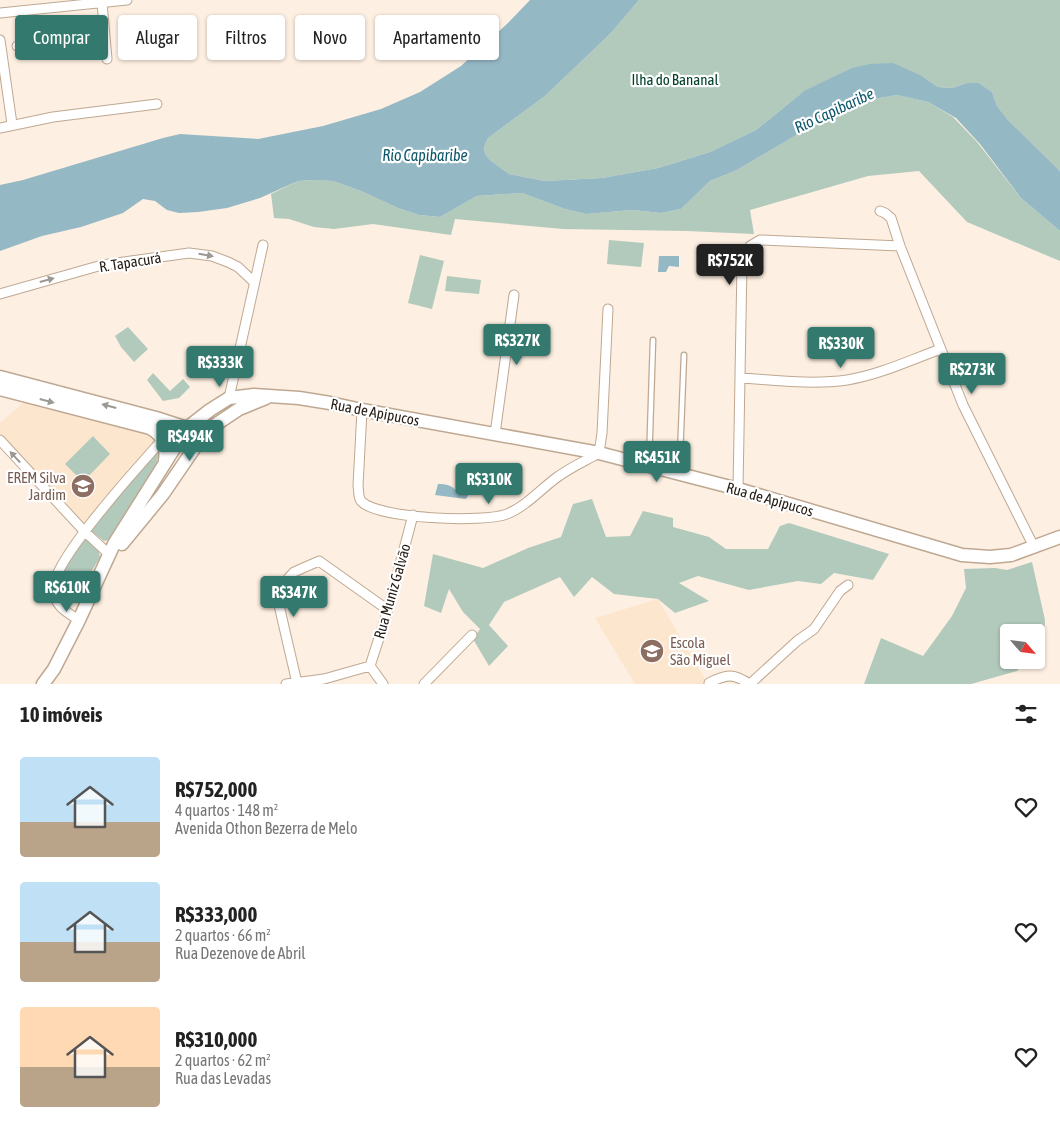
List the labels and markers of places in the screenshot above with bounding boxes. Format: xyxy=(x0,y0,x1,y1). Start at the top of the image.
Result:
pin: R$752K xyxy=(689,244,771,286)
pin: R$327K xyxy=(476,324,558,366)
pin: R$330K xyxy=(800,326,882,369)
pin: R$333K xyxy=(179,346,261,388)
pin: R$273K xyxy=(931,352,1013,395)
pin: R$494K xyxy=(149,420,231,462)
pin: R$451K xyxy=(616,440,698,483)
pin: R$310K xyxy=(448,462,530,505)
place label: EREM Silva Jardim xyxy=(7,469,66,503)
school or university icon: EREM Silva Jardim xyxy=(70,473,96,499)
pin: R$610K xyxy=(26,570,108,613)
pin: R$347K xyxy=(253,576,335,618)
place label: Escola São Miguel xyxy=(670,634,730,668)
school or university icon: Escola São Miguel xyxy=(639,638,665,664)

